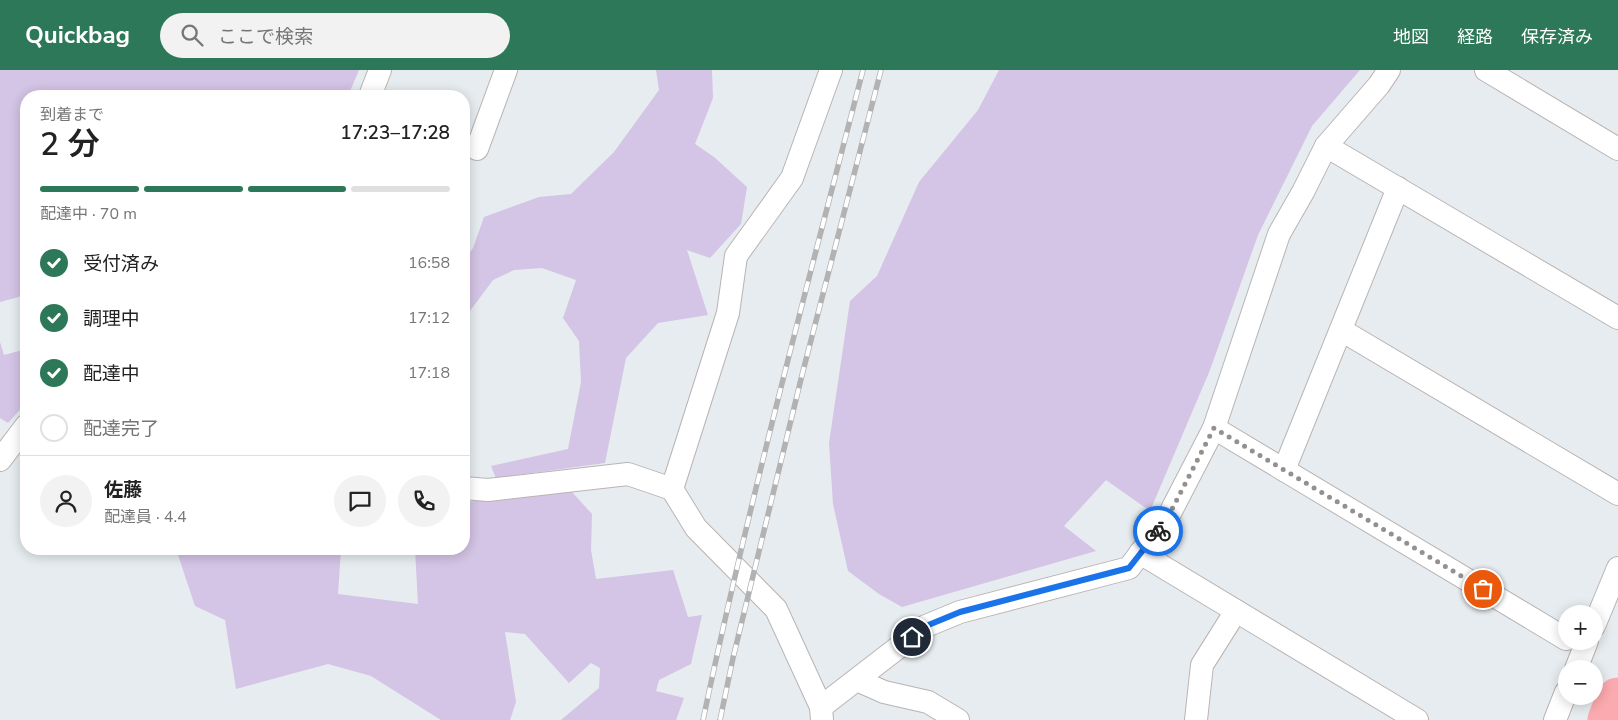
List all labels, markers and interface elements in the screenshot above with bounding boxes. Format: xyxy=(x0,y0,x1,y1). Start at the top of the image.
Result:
search box xyxy=(160,13,510,58)
text: Quickbag xyxy=(25,19,130,51)
icon: search xyxy=(178,21,206,49)
text: ここで検索 xyxy=(218,24,313,50)
text: 地図 xyxy=(1393,25,1429,49)
text: 経路 xyxy=(1457,25,1493,49)
text: 保存済み xyxy=(1521,25,1593,49)
text: 到着まで xyxy=(40,104,104,126)
text: 17:23–17:28 xyxy=(340,120,450,146)
text: 2 分 xyxy=(40,123,100,166)
text: 配達中 · 70 m xyxy=(40,203,137,225)
icon: check xyxy=(40,249,68,277)
text: 受付済み xyxy=(83,251,159,277)
text: 16:58 xyxy=(408,252,450,274)
icon: check xyxy=(40,304,68,332)
text: 調理中 xyxy=(83,306,140,332)
text: 17:12 xyxy=(408,307,450,329)
icon: check xyxy=(40,359,68,387)
text: 配達中 xyxy=(83,361,140,387)
text: 17:18 xyxy=(408,362,450,384)
text: 配達完了 xyxy=(83,416,159,442)
button: person xyxy=(40,475,92,527)
button: chat xyxy=(334,475,386,527)
button: phone xyxy=(398,475,450,527)
text: 佐藤 xyxy=(104,477,142,503)
text: 配達員 · 4.4 xyxy=(104,506,187,528)
courier xyxy=(1133,506,1183,556)
icon: bike xyxy=(1144,517,1172,545)
pin xyxy=(1462,568,1504,610)
icon: bag xyxy=(1469,575,1497,603)
map controls xyxy=(1558,605,1603,705)
button: + xyxy=(1558,605,1603,650)
pin xyxy=(891,616,933,658)
icon: home xyxy=(898,623,926,651)
button: − xyxy=(1558,660,1603,705)

